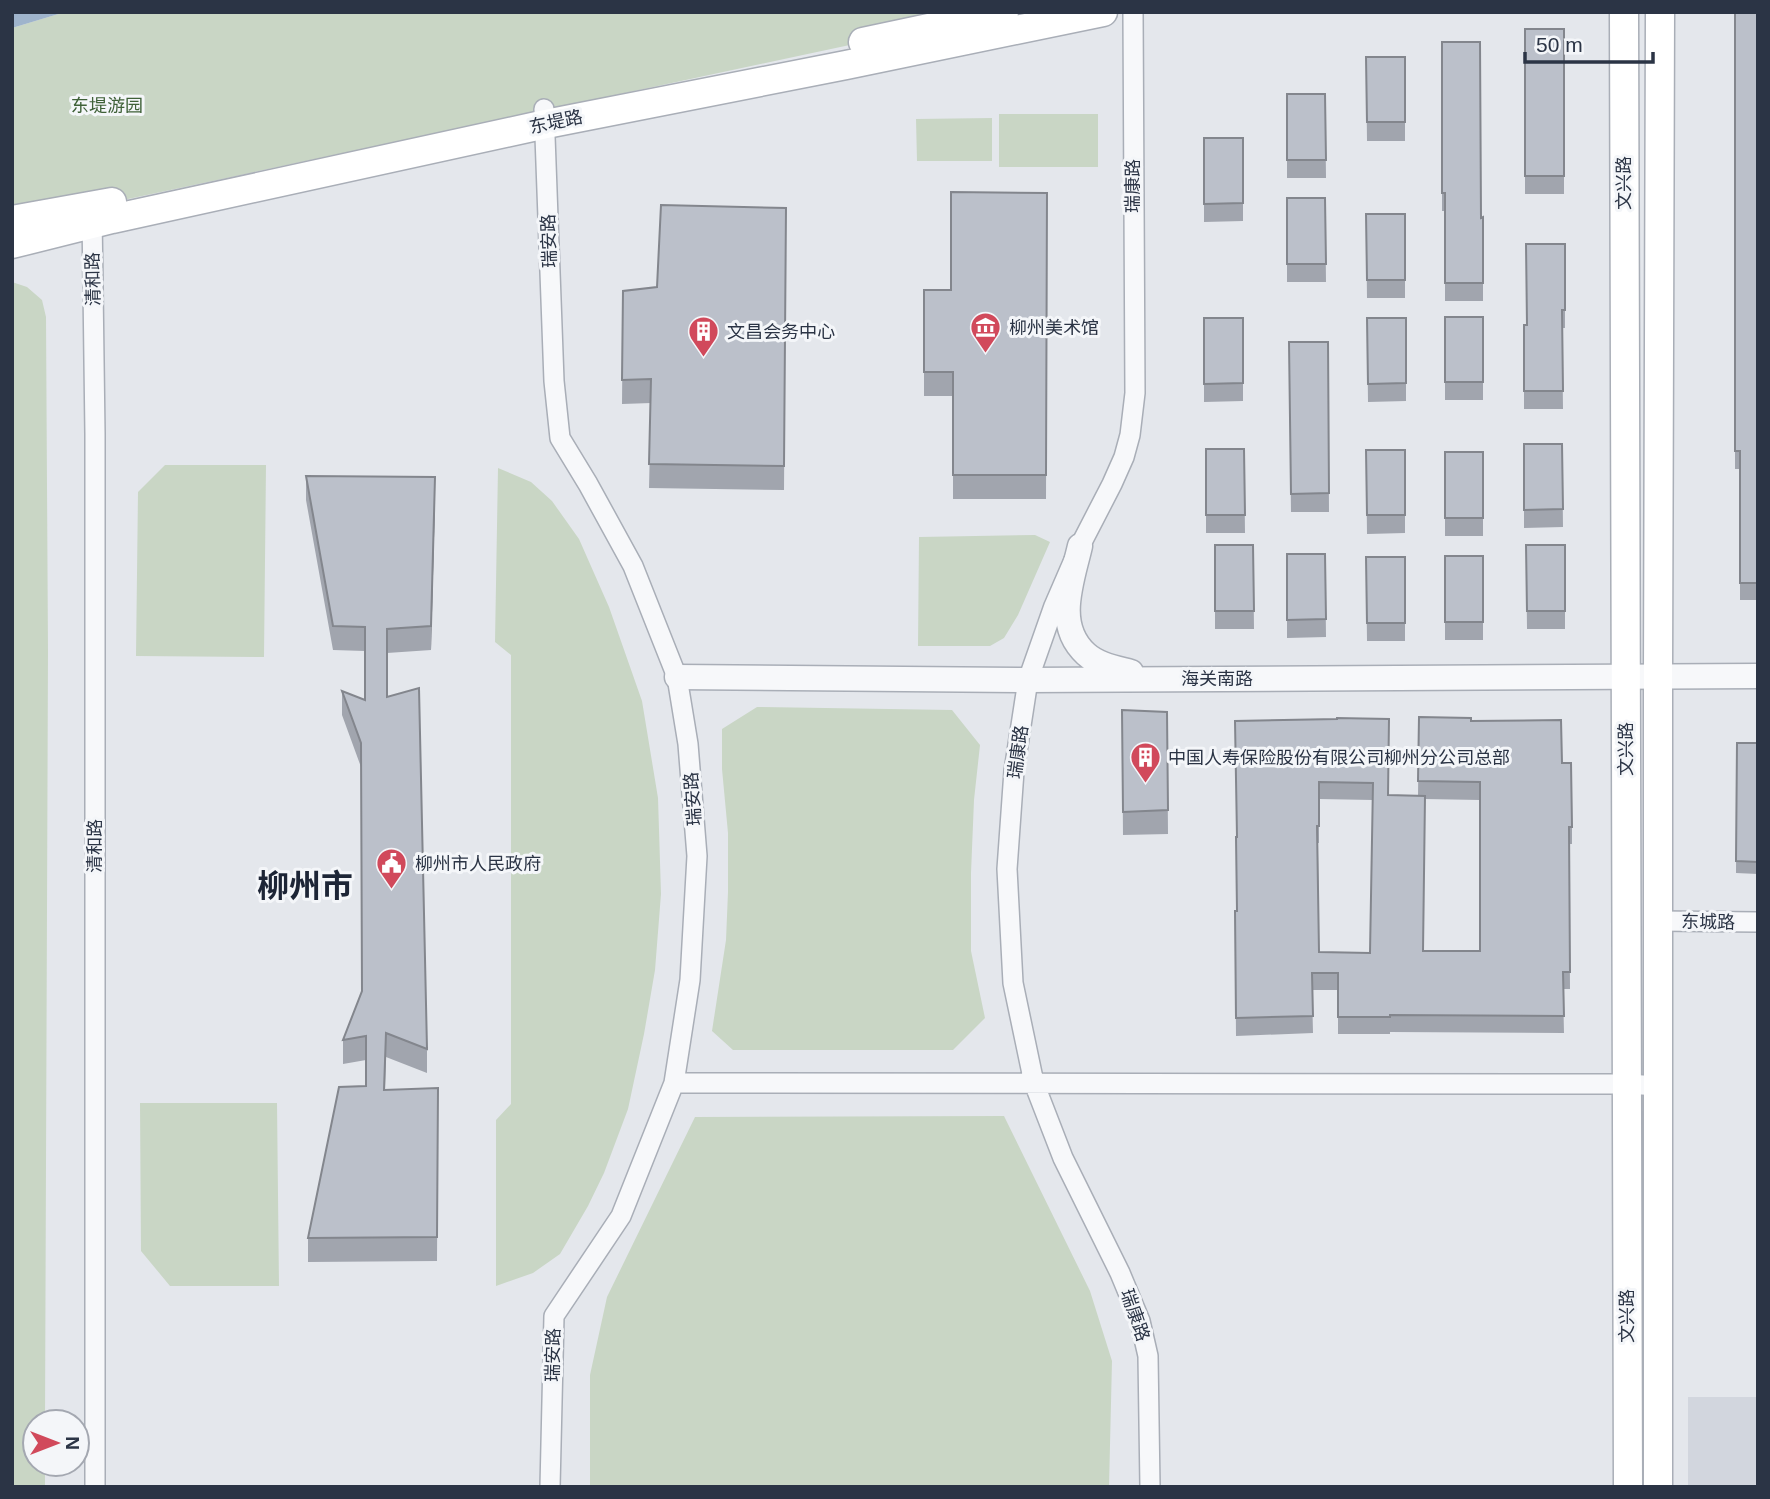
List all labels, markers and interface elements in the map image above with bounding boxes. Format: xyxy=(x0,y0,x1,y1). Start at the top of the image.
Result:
scale bar xyxy=(1525,21,1653,65)
text: 50 m xyxy=(1536,33,1583,56)
park label: 东堤游园 xyxy=(71,96,143,116)
street label: 东堤路 xyxy=(528,107,584,137)
street label: 文兴路 xyxy=(1614,156,1634,210)
street label: 瑞康路 xyxy=(1123,159,1143,213)
street label: 瑞安路 xyxy=(538,214,560,268)
street label: 清和路 xyxy=(83,252,103,306)
museum icon: 柳州美术馆 xyxy=(969,311,1003,355)
building icon: 文昌会务中心 xyxy=(687,315,721,359)
place label: 柳州美术馆 xyxy=(1009,318,1099,338)
place label: 文昌会务中心 xyxy=(727,322,835,342)
street label: 海关南路 xyxy=(1181,669,1253,689)
street label: 文兴路 xyxy=(1616,722,1636,776)
street label: 瑞康路 xyxy=(1004,724,1032,780)
building icon: 中国人寿保险股份有限公司柳州分公司总部 xyxy=(1128,741,1162,785)
place label: 中国人寿保险股份有限公司柳州分公司总部 xyxy=(1168,748,1510,768)
street label: 瑞安路 xyxy=(681,771,705,827)
street label: 清和路 xyxy=(85,819,105,873)
public building icon: 柳州市人民政府 xyxy=(375,847,409,891)
place label: 柳州市人民政府 xyxy=(415,854,541,874)
district label: 柳州市 xyxy=(257,868,353,904)
street label: 东城路 xyxy=(1681,912,1735,932)
street label: 瑞康路 xyxy=(1117,1286,1153,1344)
street label: 文兴路 xyxy=(1617,1289,1637,1343)
street label: 瑞安路 xyxy=(543,1328,563,1382)
north arrow xyxy=(21,1408,91,1478)
text: N xyxy=(62,1436,83,1450)

